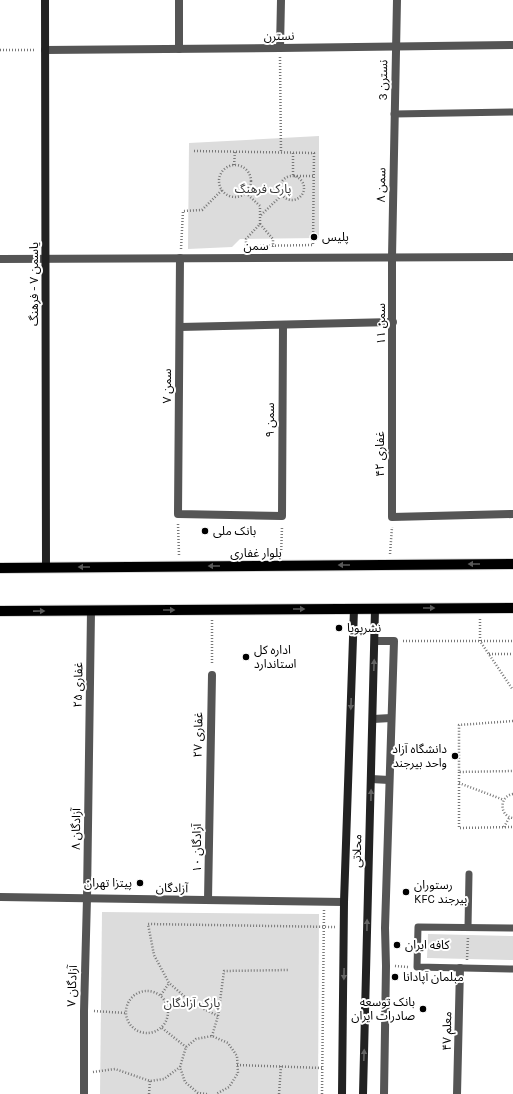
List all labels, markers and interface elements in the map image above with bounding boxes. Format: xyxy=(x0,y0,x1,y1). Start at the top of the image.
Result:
street label: نسترن xyxy=(263,29,295,43)
street label: نسترن 3 xyxy=(376,59,390,101)
street label: سمن ۸ xyxy=(374,167,388,203)
park label: پارک فرهنگ xyxy=(235,182,291,197)
place label: پلیس xyxy=(322,230,349,245)
marker: پلیس xyxy=(309,232,319,242)
street label: سمن xyxy=(243,239,269,253)
street label: یاسمن ۷ - فرهنگ xyxy=(27,242,41,326)
street label: سمن ۱۱ xyxy=(374,303,388,345)
street label: سمن ۷ xyxy=(160,369,174,403)
street label: سمن ۹ xyxy=(263,403,277,437)
street label: غفاری ۴۲ xyxy=(373,431,387,477)
place label: بانک ملی xyxy=(213,524,256,538)
marker: بانک ملی xyxy=(200,526,210,536)
street label: بلوار غفاری xyxy=(230,546,282,560)
one-way arrow xyxy=(468,561,480,568)
one-way arrow xyxy=(338,562,350,569)
one-way arrow xyxy=(208,563,220,570)
one-way arrow xyxy=(77,564,90,570)
one-way arrow xyxy=(423,605,436,611)
one-way arrow xyxy=(293,606,306,612)
one-way arrow xyxy=(163,607,176,613)
one-way arrow xyxy=(33,608,46,614)
place label: نشرپویا xyxy=(347,621,381,636)
marker: نشرپویا xyxy=(334,623,344,633)
place label: اداره کل استاندارد xyxy=(254,643,297,671)
marker: اداره کل استاندارد xyxy=(241,652,251,662)
one-way arrow xyxy=(371,658,377,671)
street label: غفاری ۲۵ xyxy=(71,662,85,708)
one-way arrow xyxy=(348,698,354,711)
street label: غفاری ۲۷ xyxy=(191,712,205,758)
place label: دانشگاه آزاد واحد بیرجند xyxy=(392,742,447,770)
marker: دانشگاه آزاد واحد بیرجند xyxy=(450,751,460,761)
one-way arrow xyxy=(367,789,374,801)
street label: آزادگان ۸ xyxy=(69,807,83,850)
street label: آزادگان ۱۰ xyxy=(190,823,204,872)
street label: محلاتی xyxy=(350,834,364,868)
place label: پیتزا تهران xyxy=(84,876,132,891)
marker: پیتزا تهران xyxy=(135,878,145,888)
place label: رستوران KFC بیرجند xyxy=(414,878,467,906)
street label: آزادگان xyxy=(156,881,189,895)
marker: رستوران KFC بیرجند xyxy=(401,887,411,897)
one-way arrow xyxy=(364,918,370,931)
place label: کافه ایران xyxy=(405,938,451,952)
marker: کافه ایران xyxy=(392,940,402,950)
street label: آزادگان ۷ xyxy=(64,964,80,1007)
one-way arrow xyxy=(341,968,347,981)
place label: مبلمان آپادانا xyxy=(403,970,464,985)
marker: مبلمان آپادانا xyxy=(390,972,400,982)
place label: بانک توسعه صادرات ایران xyxy=(351,995,415,1023)
park label: پارک آزادگان xyxy=(164,996,220,1011)
marker: بانک توسعه صادرات ایران xyxy=(418,1004,428,1014)
street label: معلم ۴۷ xyxy=(440,1011,456,1051)
one-way arrow xyxy=(361,1048,367,1061)

